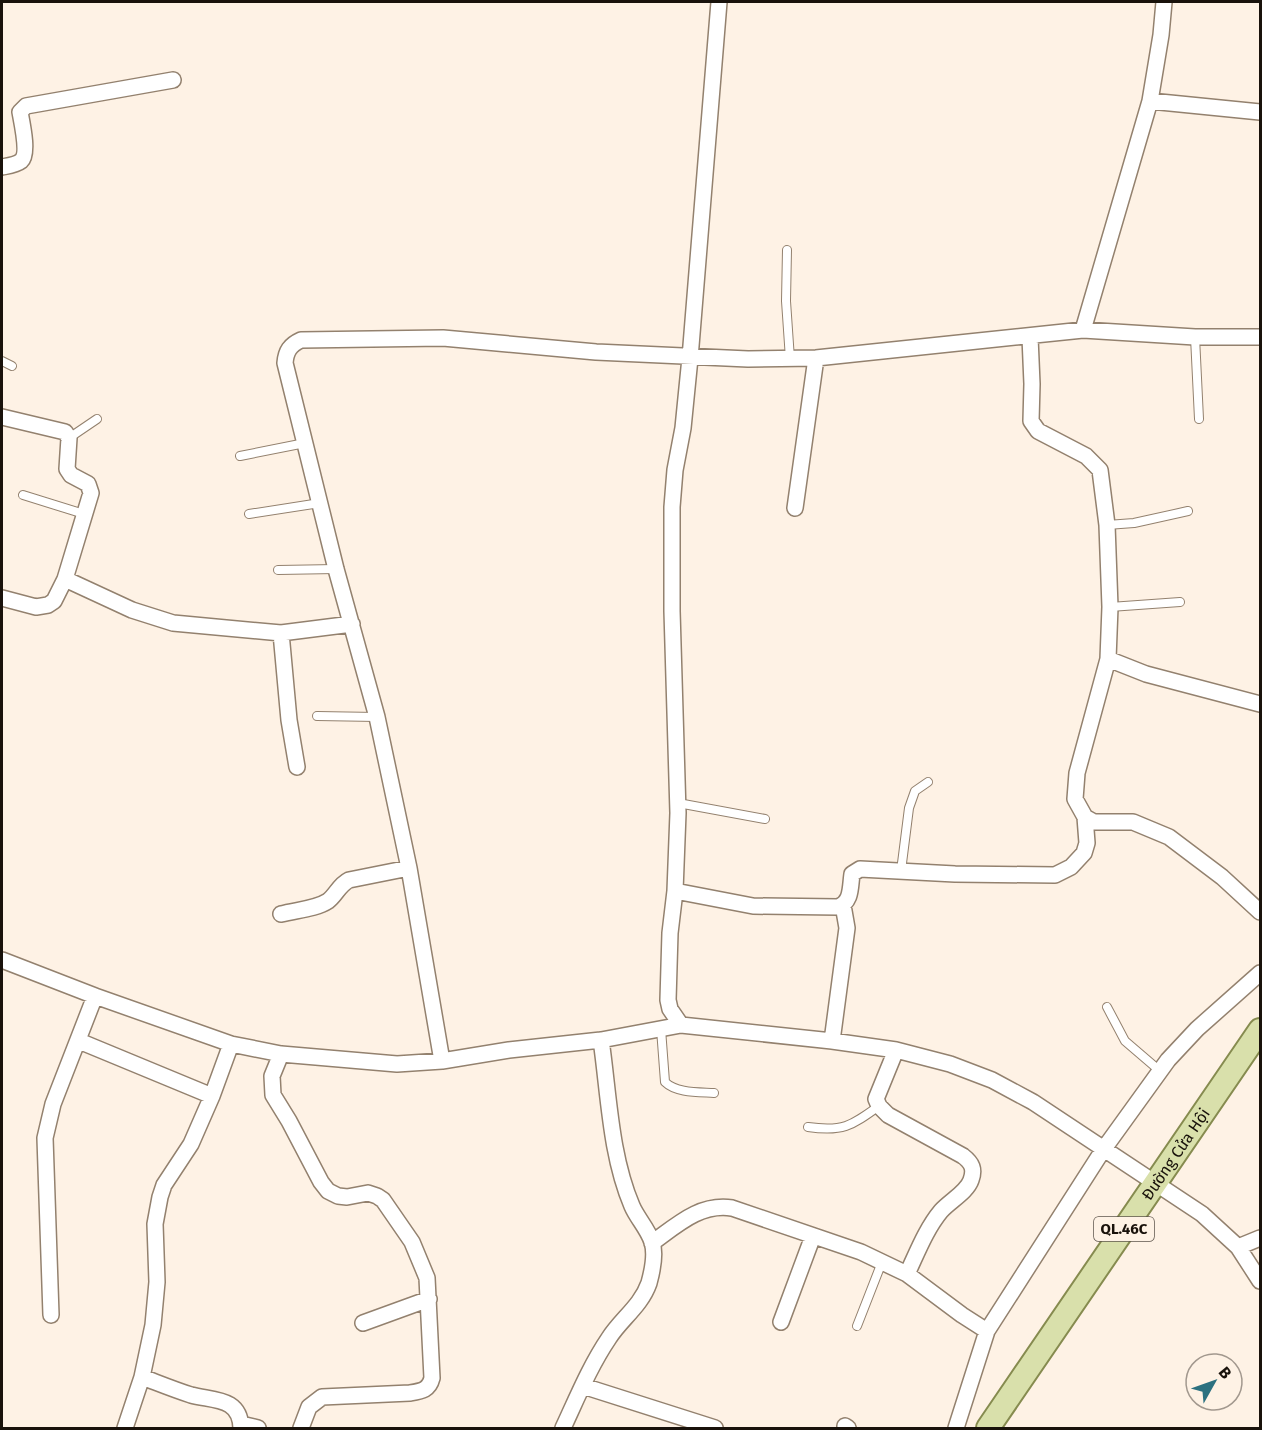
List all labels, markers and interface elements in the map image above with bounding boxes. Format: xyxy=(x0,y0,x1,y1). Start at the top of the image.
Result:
street label: Đường Cửa Hội xyxy=(1137,1104,1213,1203)
road number: QL.46C xyxy=(1094,1217,1154,1241)
north arrow xyxy=(1184,1352,1244,1412)
text: B xyxy=(1215,1363,1236,1383)

